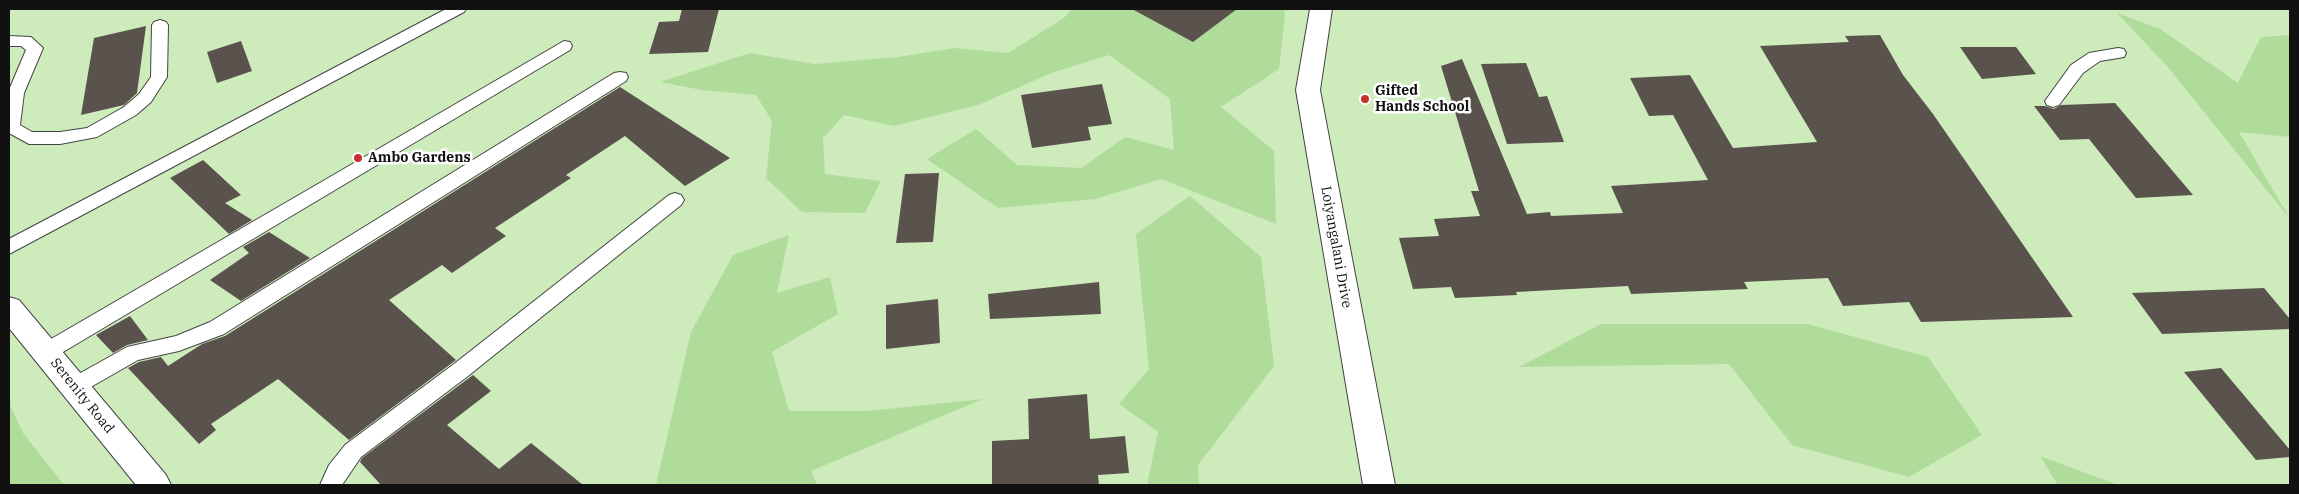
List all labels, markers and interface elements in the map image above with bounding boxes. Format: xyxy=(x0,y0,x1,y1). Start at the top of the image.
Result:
place label: Gifted Hands School xyxy=(1375,83,1469,115)
marker: Gifted Hands School xyxy=(1359,93,1371,105)
place label: Ambo Gardens xyxy=(368,150,471,166)
marker: Ambo Gardens xyxy=(352,152,364,164)
street label: Loiyangalani Drive xyxy=(1317,185,1355,309)
street label: Serenity Road xyxy=(47,355,117,437)

